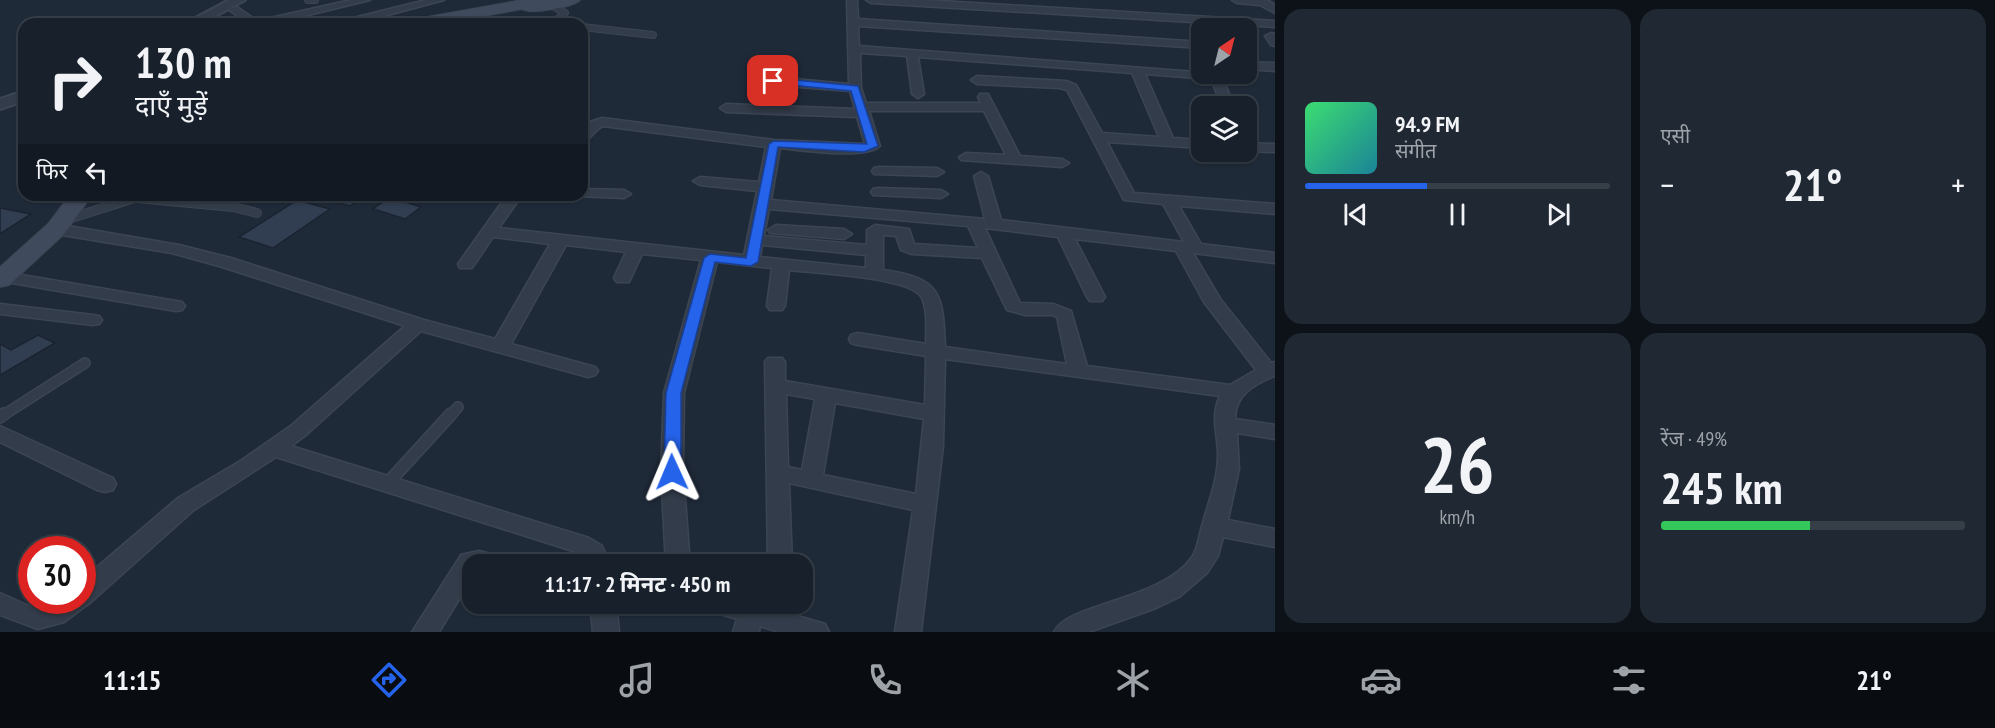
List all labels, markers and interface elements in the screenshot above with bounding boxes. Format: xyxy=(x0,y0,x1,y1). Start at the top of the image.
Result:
north arrow xyxy=(1191,18,1257,84)
map controls xyxy=(1191,18,1257,162)
text: 130 m xyxy=(135,35,232,90)
icon: right xyxy=(36,42,114,120)
pin xyxy=(747,55,798,106)
icon: arrive xyxy=(756,64,789,97)
text: दाएँ मुड़ें xyxy=(135,88,208,122)
button: layers xyxy=(1191,96,1257,162)
text: 94.9 FM xyxy=(1395,110,1460,138)
text: एसी xyxy=(1661,123,1690,149)
text: संगीत xyxy=(1395,138,1436,164)
text: 21° xyxy=(1783,155,1842,213)
icon: left xyxy=(80,156,113,189)
text: फिर xyxy=(36,157,68,185)
text: − xyxy=(1661,163,1674,206)
text: + xyxy=(1951,163,1965,206)
icon: previous xyxy=(1339,198,1372,231)
icon: pause xyxy=(1441,198,1474,231)
icon: next xyxy=(1542,198,1575,231)
text: 26 xyxy=(1420,414,1495,515)
text: रेंज · 49% xyxy=(1661,426,1727,452)
position arrow xyxy=(640,440,704,504)
text: 245 km xyxy=(1661,458,1783,516)
text: km/h xyxy=(1440,504,1475,530)
speed limit sign: 30 xyxy=(18,536,96,614)
text: 11:17 · 2 मिनट · 450 m xyxy=(545,570,730,598)
icon: directions xyxy=(368,659,410,701)
icon: music xyxy=(616,659,658,701)
icon: phone xyxy=(864,659,906,701)
icon: climate xyxy=(1112,659,1154,701)
icon: car xyxy=(1360,659,1402,701)
icon: filters xyxy=(1608,659,1650,701)
text: 11:15 xyxy=(103,663,161,697)
text: 21° xyxy=(1856,663,1892,697)

